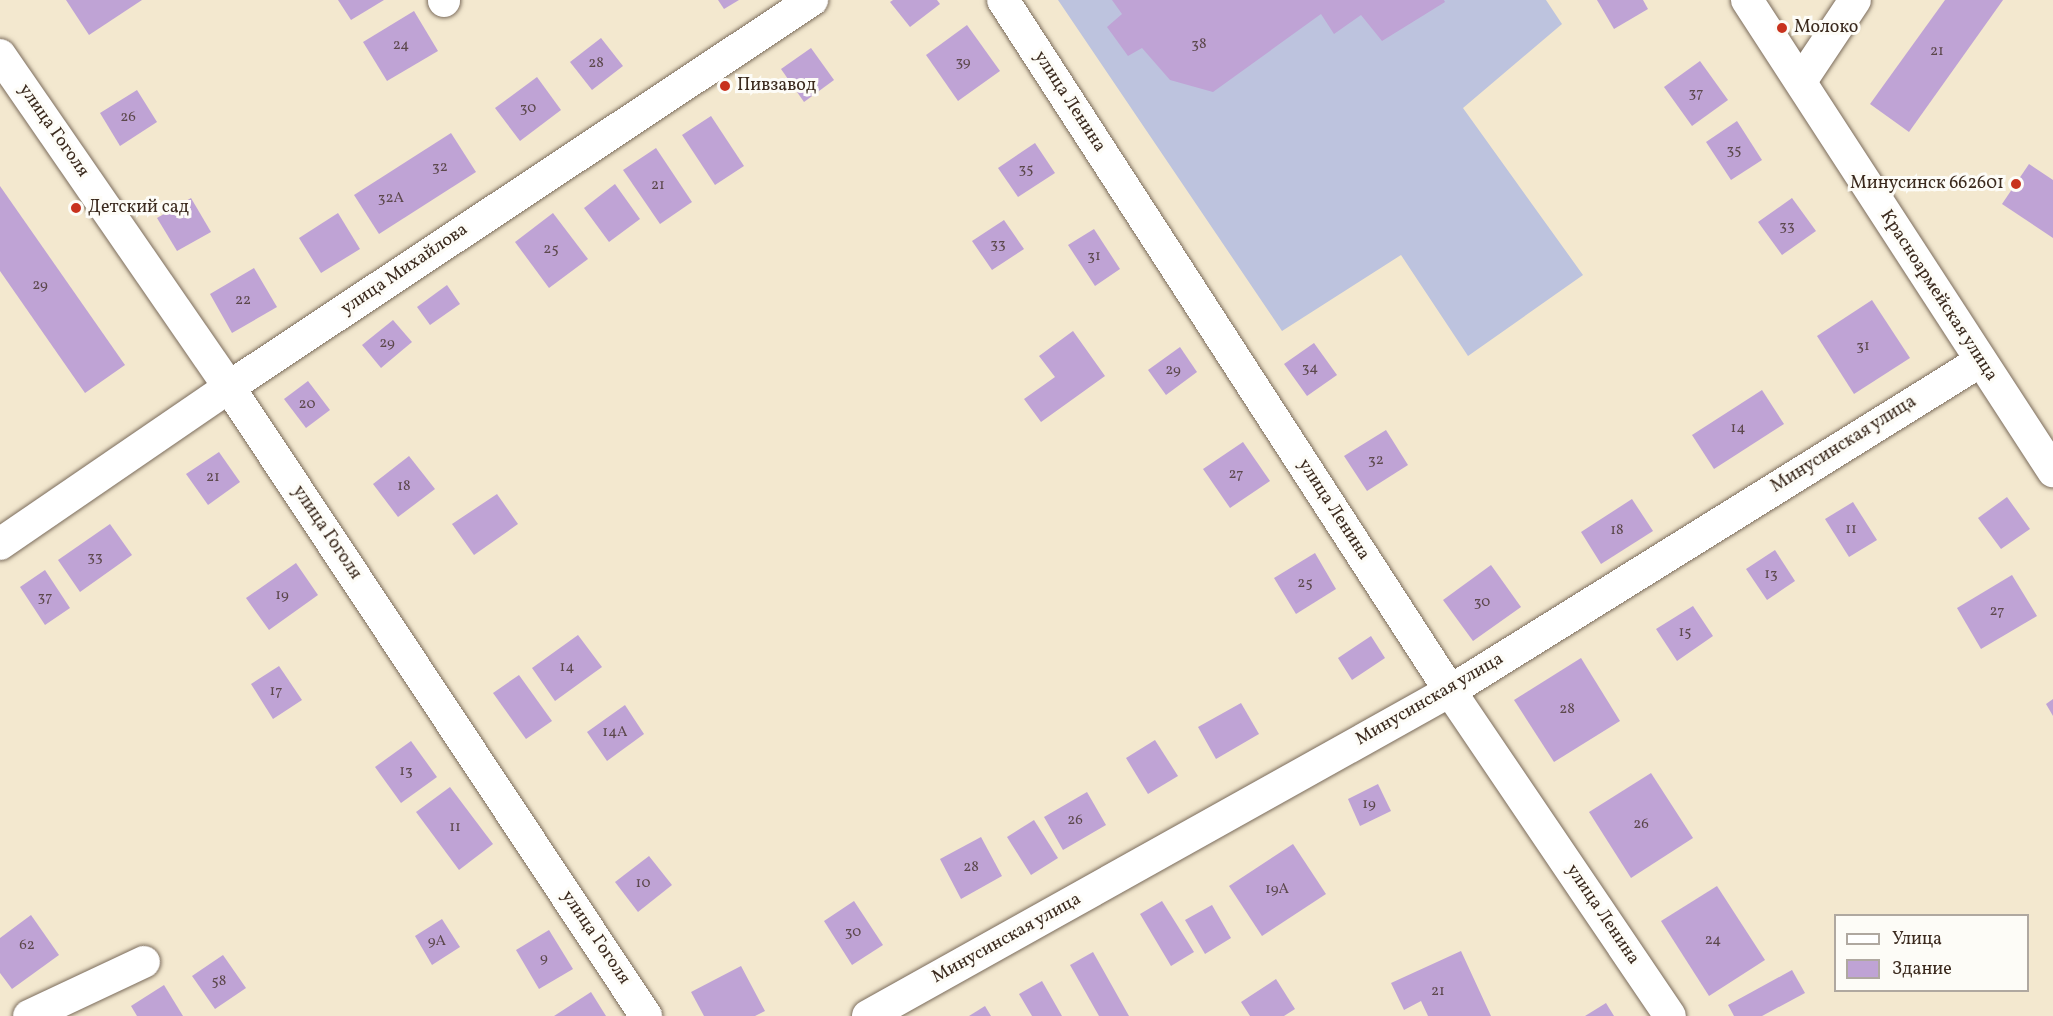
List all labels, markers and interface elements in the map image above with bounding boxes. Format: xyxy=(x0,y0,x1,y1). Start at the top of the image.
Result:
place label: Молоко xyxy=(1794,17,1858,39)
marker: Молоко xyxy=(1775,21,1789,35)
house number: 38 xyxy=(1191,36,1207,54)
house number: 24 xyxy=(393,37,409,55)
house number: 21 xyxy=(1930,43,1944,61)
street label: улица Ленина xyxy=(1028,47,1110,157)
house number: 39 xyxy=(955,54,971,72)
house number: 28 xyxy=(588,55,604,73)
place label: Пивзавод xyxy=(737,75,816,97)
marker: Пивзавод xyxy=(718,79,732,93)
street label: улица Гоголя xyxy=(13,80,93,182)
house number: 37 xyxy=(1689,85,1703,103)
house number: 30 xyxy=(520,100,536,118)
house number: 26 xyxy=(120,109,136,127)
house number: 35 xyxy=(1727,142,1741,160)
house number: 32 xyxy=(432,159,448,177)
house number: 35 xyxy=(1019,161,1033,179)
place label: Минусинск 662601 xyxy=(1850,173,2004,195)
house number: 21 xyxy=(651,177,665,195)
marker: Минусинск 662601 xyxy=(2009,177,2023,191)
house number: 32А xyxy=(378,190,404,208)
place label: Детский сад xyxy=(88,197,189,219)
marker: Детский сад xyxy=(69,201,83,215)
street label: Красноармейская улица xyxy=(1874,206,2002,386)
house number: 33 xyxy=(1779,218,1795,236)
street label: улица Михайлова xyxy=(338,220,472,320)
house number: 33 xyxy=(990,236,1006,254)
house number: 25 xyxy=(543,241,559,259)
house number: 31 xyxy=(1087,248,1101,266)
house number: 29 xyxy=(32,277,48,295)
house number: 22 xyxy=(235,292,251,310)
house number: 29 xyxy=(379,335,395,353)
house number: 31 xyxy=(1856,338,1870,356)
house number: 34 xyxy=(1302,360,1318,378)
house number: 29 xyxy=(1165,362,1181,380)
street label: Минусинская улица xyxy=(1767,391,1921,499)
house number: 20 xyxy=(299,396,315,414)
house number: 14 xyxy=(1731,420,1745,438)
house number: 32 xyxy=(1368,452,1384,470)
street label: улица Ленина xyxy=(1292,455,1374,565)
house number: 27 xyxy=(1229,466,1243,484)
house number: 21 xyxy=(206,469,220,487)
house number: 18 xyxy=(397,478,411,496)
street label: улица Гоголя xyxy=(287,482,365,584)
house number: 11 xyxy=(1845,521,1857,539)
house number: 18 xyxy=(1610,522,1624,540)
house number: 33 xyxy=(87,549,103,567)
house number: 13 xyxy=(1764,566,1778,584)
house number: 25 xyxy=(1297,575,1313,593)
house number: 19 xyxy=(275,587,289,605)
house number: 37 xyxy=(38,589,52,607)
house number: 30 xyxy=(1474,594,1490,612)
house number: 27 xyxy=(1990,603,2004,621)
house number: 15 xyxy=(1678,624,1692,642)
street label: Минусинская улица xyxy=(1352,649,1508,751)
house number: 14 xyxy=(560,659,574,677)
house number: 17 xyxy=(269,683,283,701)
house number: 28 xyxy=(1559,701,1575,719)
house number: 14А xyxy=(602,724,628,742)
house number: 13 xyxy=(399,763,413,781)
house number: 19 xyxy=(1362,796,1376,814)
house number: 26 xyxy=(1067,812,1083,830)
house number: 26 xyxy=(1633,816,1649,834)
house number: 11 xyxy=(449,819,461,837)
house number: 28 xyxy=(963,859,979,877)
street label: улица Ленина xyxy=(1561,861,1643,969)
house number: 10 xyxy=(636,875,650,893)
house number: 19А xyxy=(1265,881,1289,899)
street label: улица Гоголя xyxy=(556,887,634,989)
street label: Минусинская улица xyxy=(928,889,1086,989)
legend xyxy=(1834,914,2029,992)
house number: 30 xyxy=(845,924,861,942)
text: Улица xyxy=(1892,927,1942,952)
house number: 24 xyxy=(1705,932,1721,950)
house number: 9А xyxy=(428,933,446,951)
house number: 62 xyxy=(19,937,35,955)
house number: 9 xyxy=(540,950,548,968)
text: Здание xyxy=(1892,957,1952,982)
house number: 58 xyxy=(212,973,226,991)
house number: 21 xyxy=(1431,983,1445,1001)

